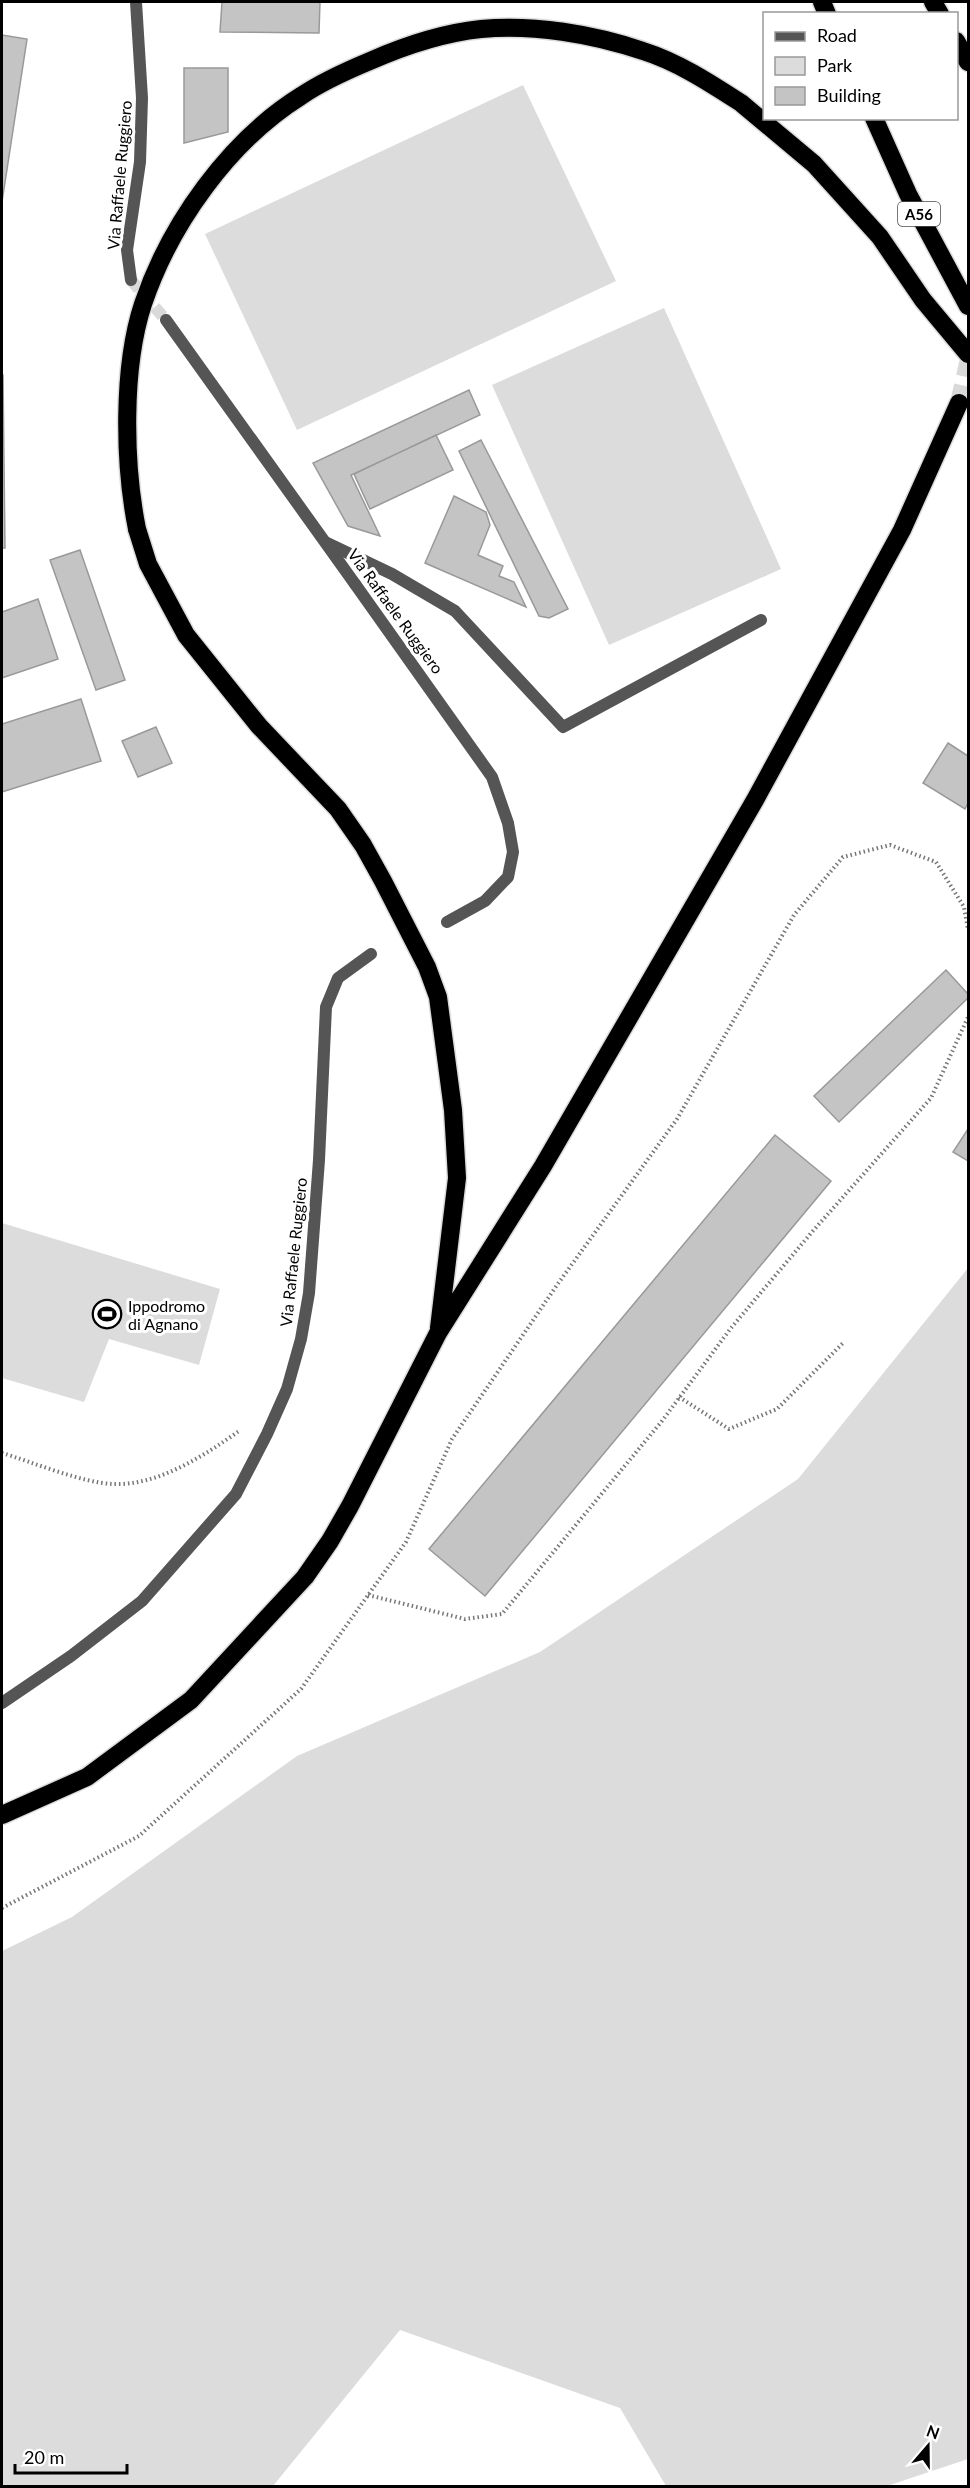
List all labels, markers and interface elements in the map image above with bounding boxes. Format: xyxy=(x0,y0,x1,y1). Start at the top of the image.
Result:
legend xyxy=(763,12,958,120)
text: Road xyxy=(817,24,857,46)
text: Park xyxy=(817,54,853,76)
text: Building xyxy=(817,84,881,106)
street label: Via Raffaele Ruggiero xyxy=(103,100,135,250)
road number: A56 xyxy=(898,202,940,226)
street label: Via Raffaele Ruggiero xyxy=(344,545,448,677)
street label: Via Raffaele Ruggiero xyxy=(276,1176,310,1328)
place label: Ippodromo di Agnano xyxy=(128,1296,205,1333)
sports icon: Ippodromo di Agnano xyxy=(91,1298,123,1330)
north arrow xyxy=(898,2416,958,2476)
text: N xyxy=(924,2420,942,2442)
scale bar xyxy=(15,2437,128,2475)
text: 20 m xyxy=(24,2446,64,2468)

